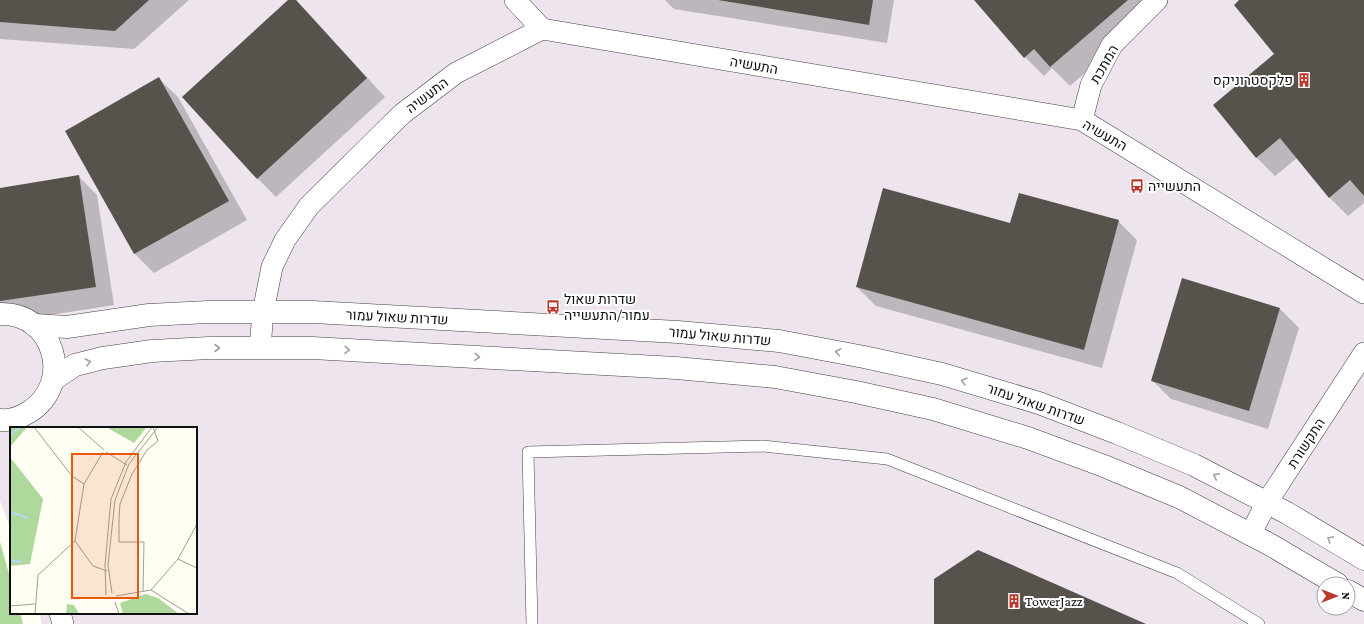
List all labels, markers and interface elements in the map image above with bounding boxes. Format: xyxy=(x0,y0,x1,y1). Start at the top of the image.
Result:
street label: המתכת xyxy=(1087,42,1121,86)
street label: התעשיה xyxy=(729,53,779,77)
place label: פלקסטרוניקס xyxy=(1213,72,1293,88)
building icon: פלקסטרוניקס xyxy=(1296,72,1312,88)
street label: התעשיה xyxy=(403,74,451,116)
street label: התעשיה xyxy=(1080,116,1130,154)
bus stop icon: התעשייה xyxy=(1129,178,1145,194)
place label: התעשייה xyxy=(1148,178,1201,194)
place label: שדרות שאול עמור/התעשייה xyxy=(564,291,650,323)
bus stop icon: שדרות שאול עמור/התעשייה xyxy=(545,299,561,315)
street label: שדרות שאול עמור xyxy=(345,306,449,328)
street label: שדרות שאול עמור xyxy=(668,324,772,348)
one-way arrow xyxy=(214,344,220,352)
one-way arrow xyxy=(344,346,350,354)
one-way arrow xyxy=(834,348,841,357)
one-way arrow xyxy=(474,353,480,362)
one-way arrow xyxy=(84,358,91,367)
one-way arrow xyxy=(961,377,968,386)
street label: שדרות שאול עמור xyxy=(985,380,1087,428)
street label: התקשורת xyxy=(1284,415,1328,471)
inset map xyxy=(10,427,197,614)
one-way arrow xyxy=(1213,474,1221,481)
one-way arrow xyxy=(1327,536,1334,543)
north arrow xyxy=(1316,576,1356,616)
text: N xyxy=(1340,592,1352,600)
building icon: TowerJazz xyxy=(1006,593,1022,609)
place label: TowerJazz xyxy=(1025,593,1083,609)

